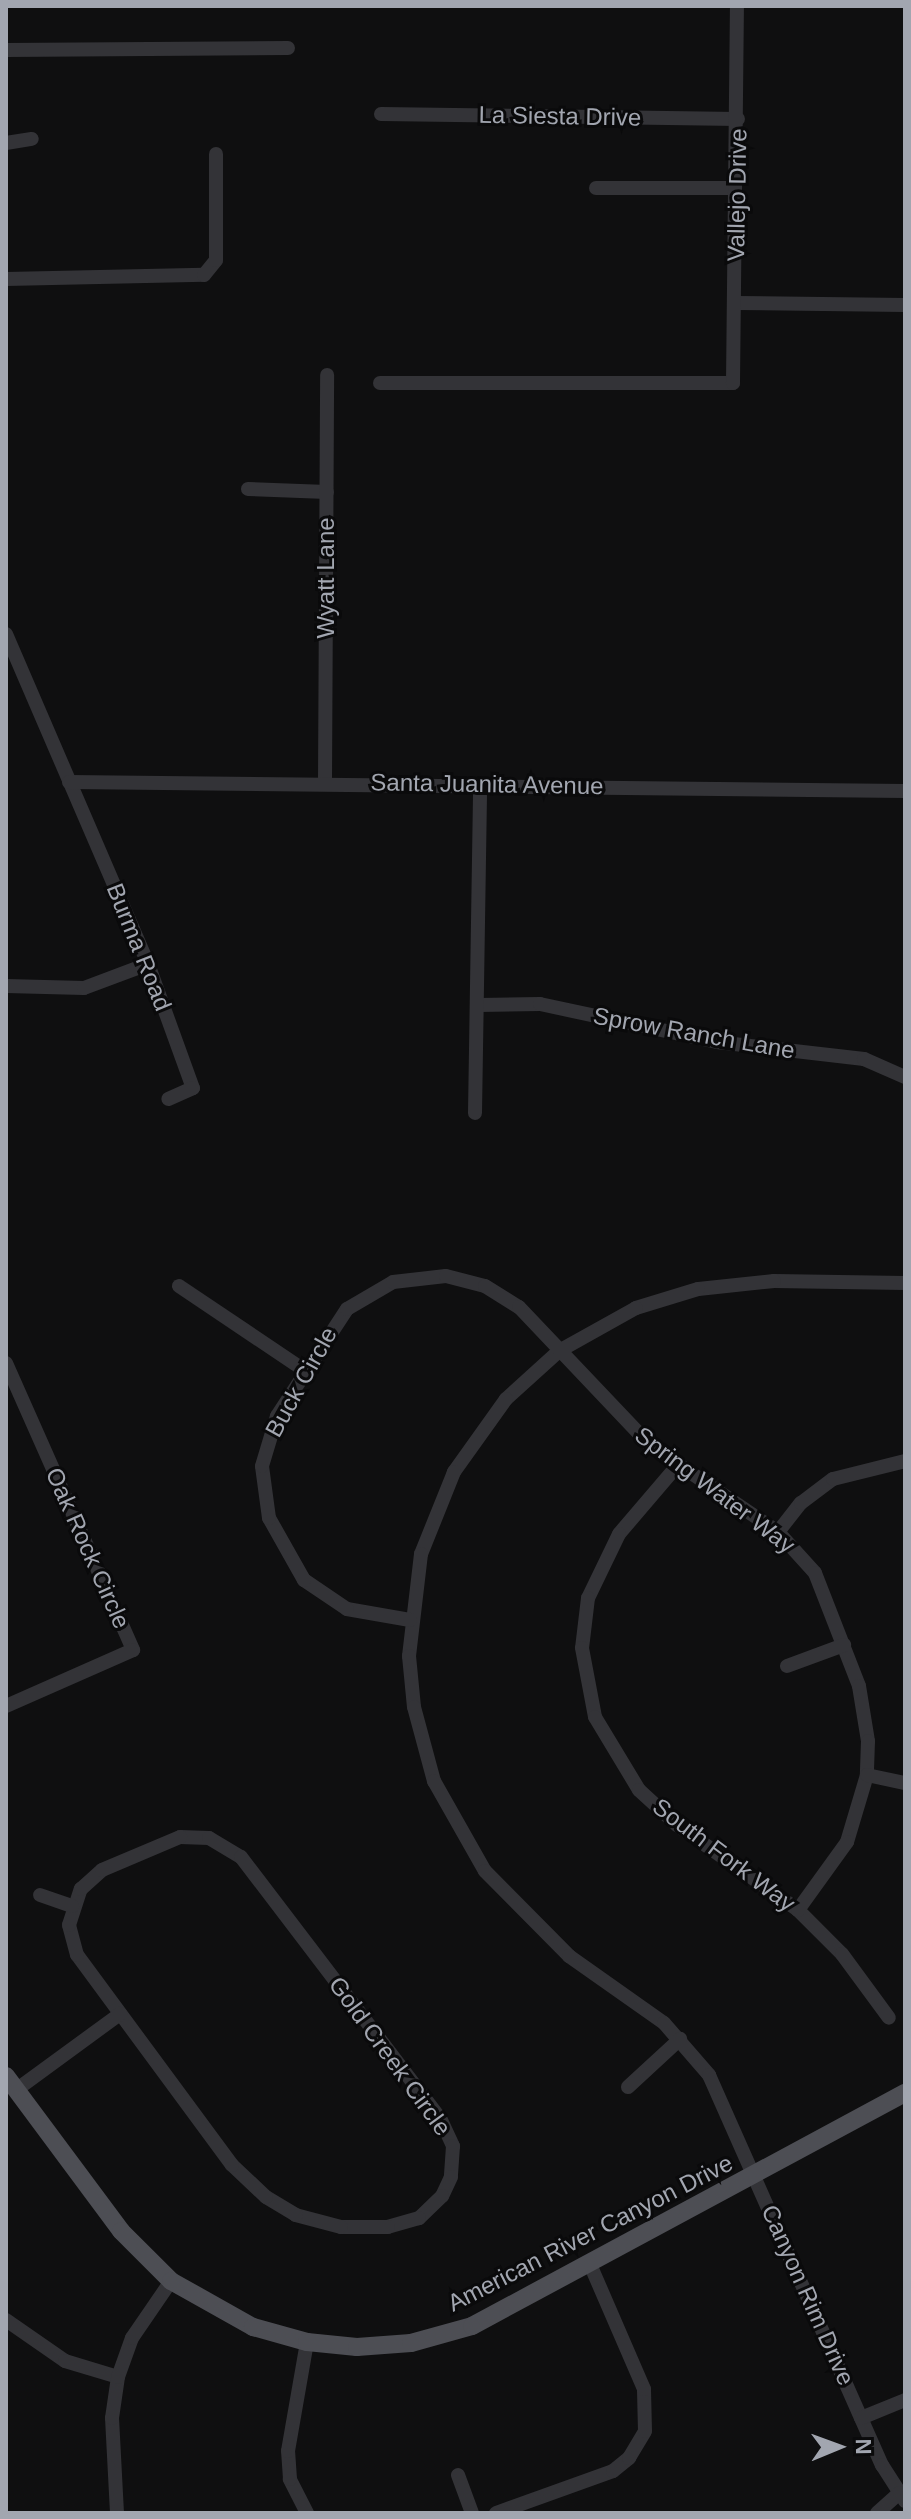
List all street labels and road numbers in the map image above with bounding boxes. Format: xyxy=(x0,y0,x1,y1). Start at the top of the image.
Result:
street label: La Siesta Drive xyxy=(478,100,642,132)
street label: Vallejo Drive xyxy=(721,128,753,262)
street label: Wyatt Lane xyxy=(312,517,340,639)
street label: Santa Juanita Avenue xyxy=(370,768,604,800)
street label: Burma Road xyxy=(100,879,178,1015)
street label: Sprow Ranch Lane xyxy=(591,1001,797,1065)
street label: Buck Circle xyxy=(259,1322,343,1442)
street label: Spring Water Way xyxy=(629,1420,801,1560)
street label: Oak Rock Circle xyxy=(40,1463,136,1633)
street label: South Fork Way xyxy=(647,1792,801,1918)
street label: Gold Creek Circle xyxy=(323,1971,457,2141)
street label: American River Canyon Drive xyxy=(443,2148,737,2318)
street label: Canyon Rim Drive xyxy=(755,2200,861,2390)

